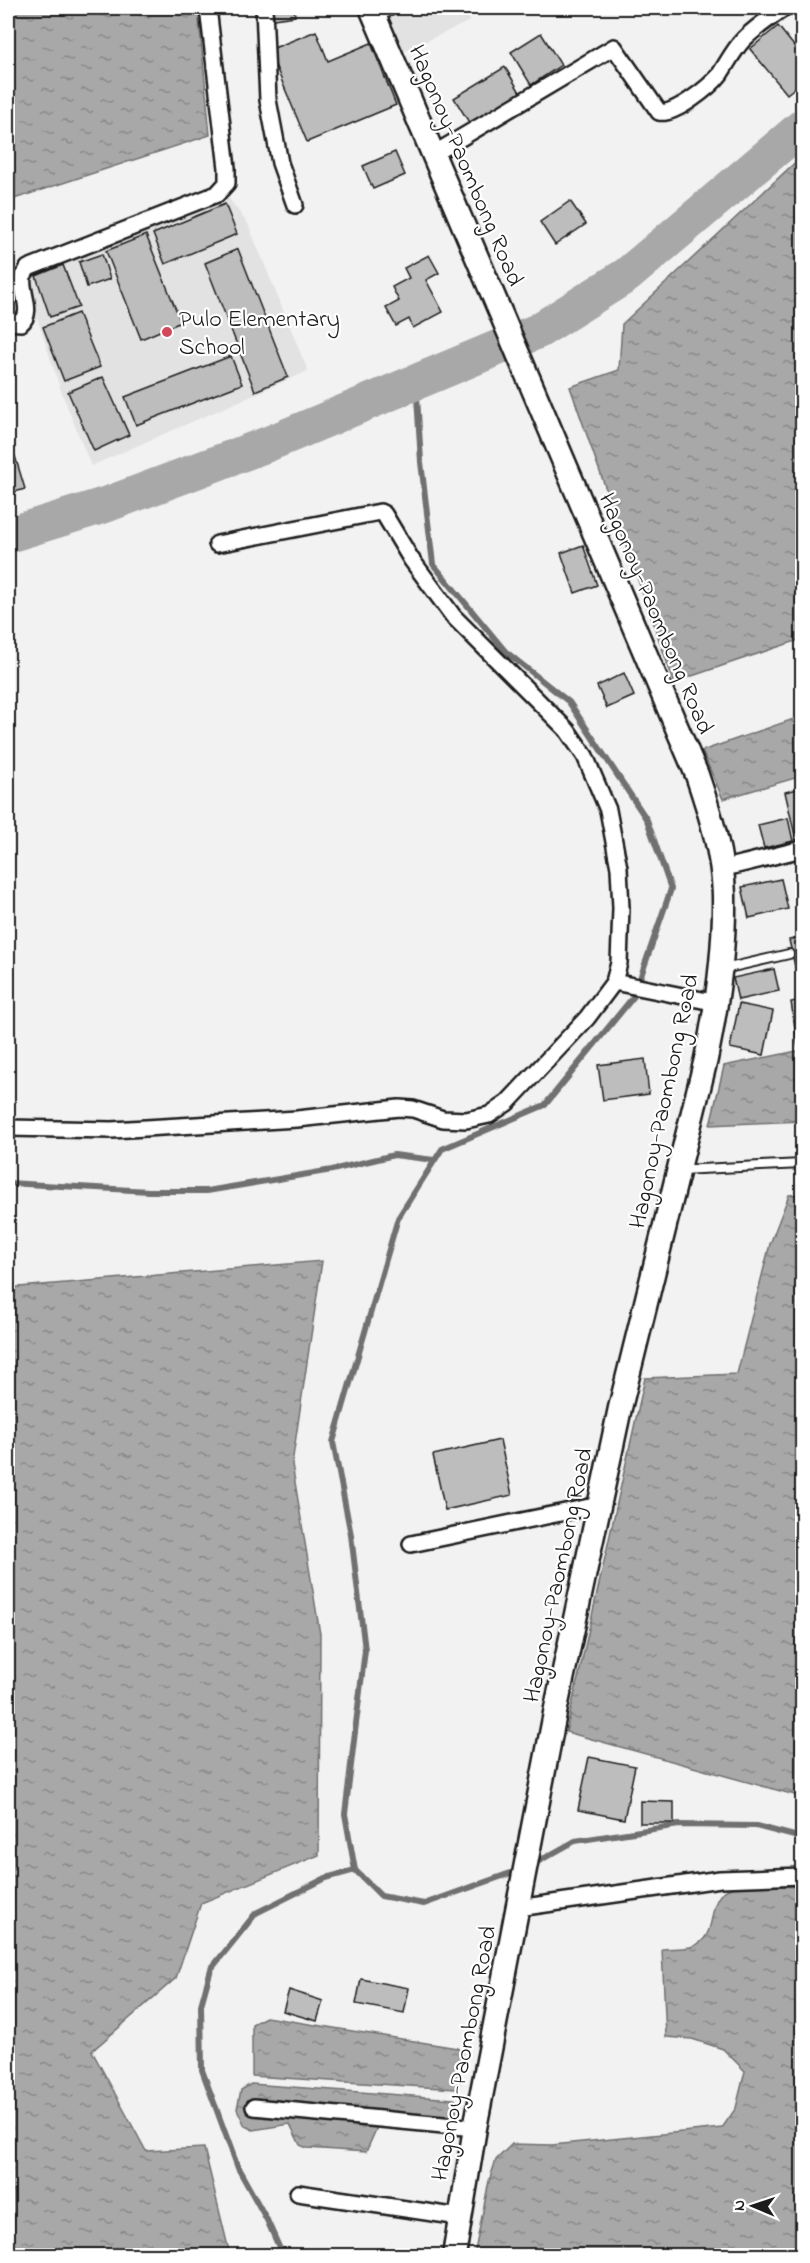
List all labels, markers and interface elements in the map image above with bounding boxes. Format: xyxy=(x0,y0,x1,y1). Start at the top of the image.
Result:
street label: Hagonoy-Paombong Road xyxy=(397,40,532,293)
place label: Pulo Elementary School xyxy=(179,303,340,366)
marker: Pulo Elementary School xyxy=(160,325,174,339)
street label: Hagonoy-Paombong Road xyxy=(587,488,722,741)
street label: Hagonoy-Paombong Road xyxy=(621,971,711,1232)
street label: Hagonoy-Paombong Road xyxy=(515,1445,605,1706)
street label: Hagonoy-Paombong Road xyxy=(424,1922,508,2184)
north arrow xyxy=(723,2176,783,2236)
text: N xyxy=(728,2200,752,2211)

